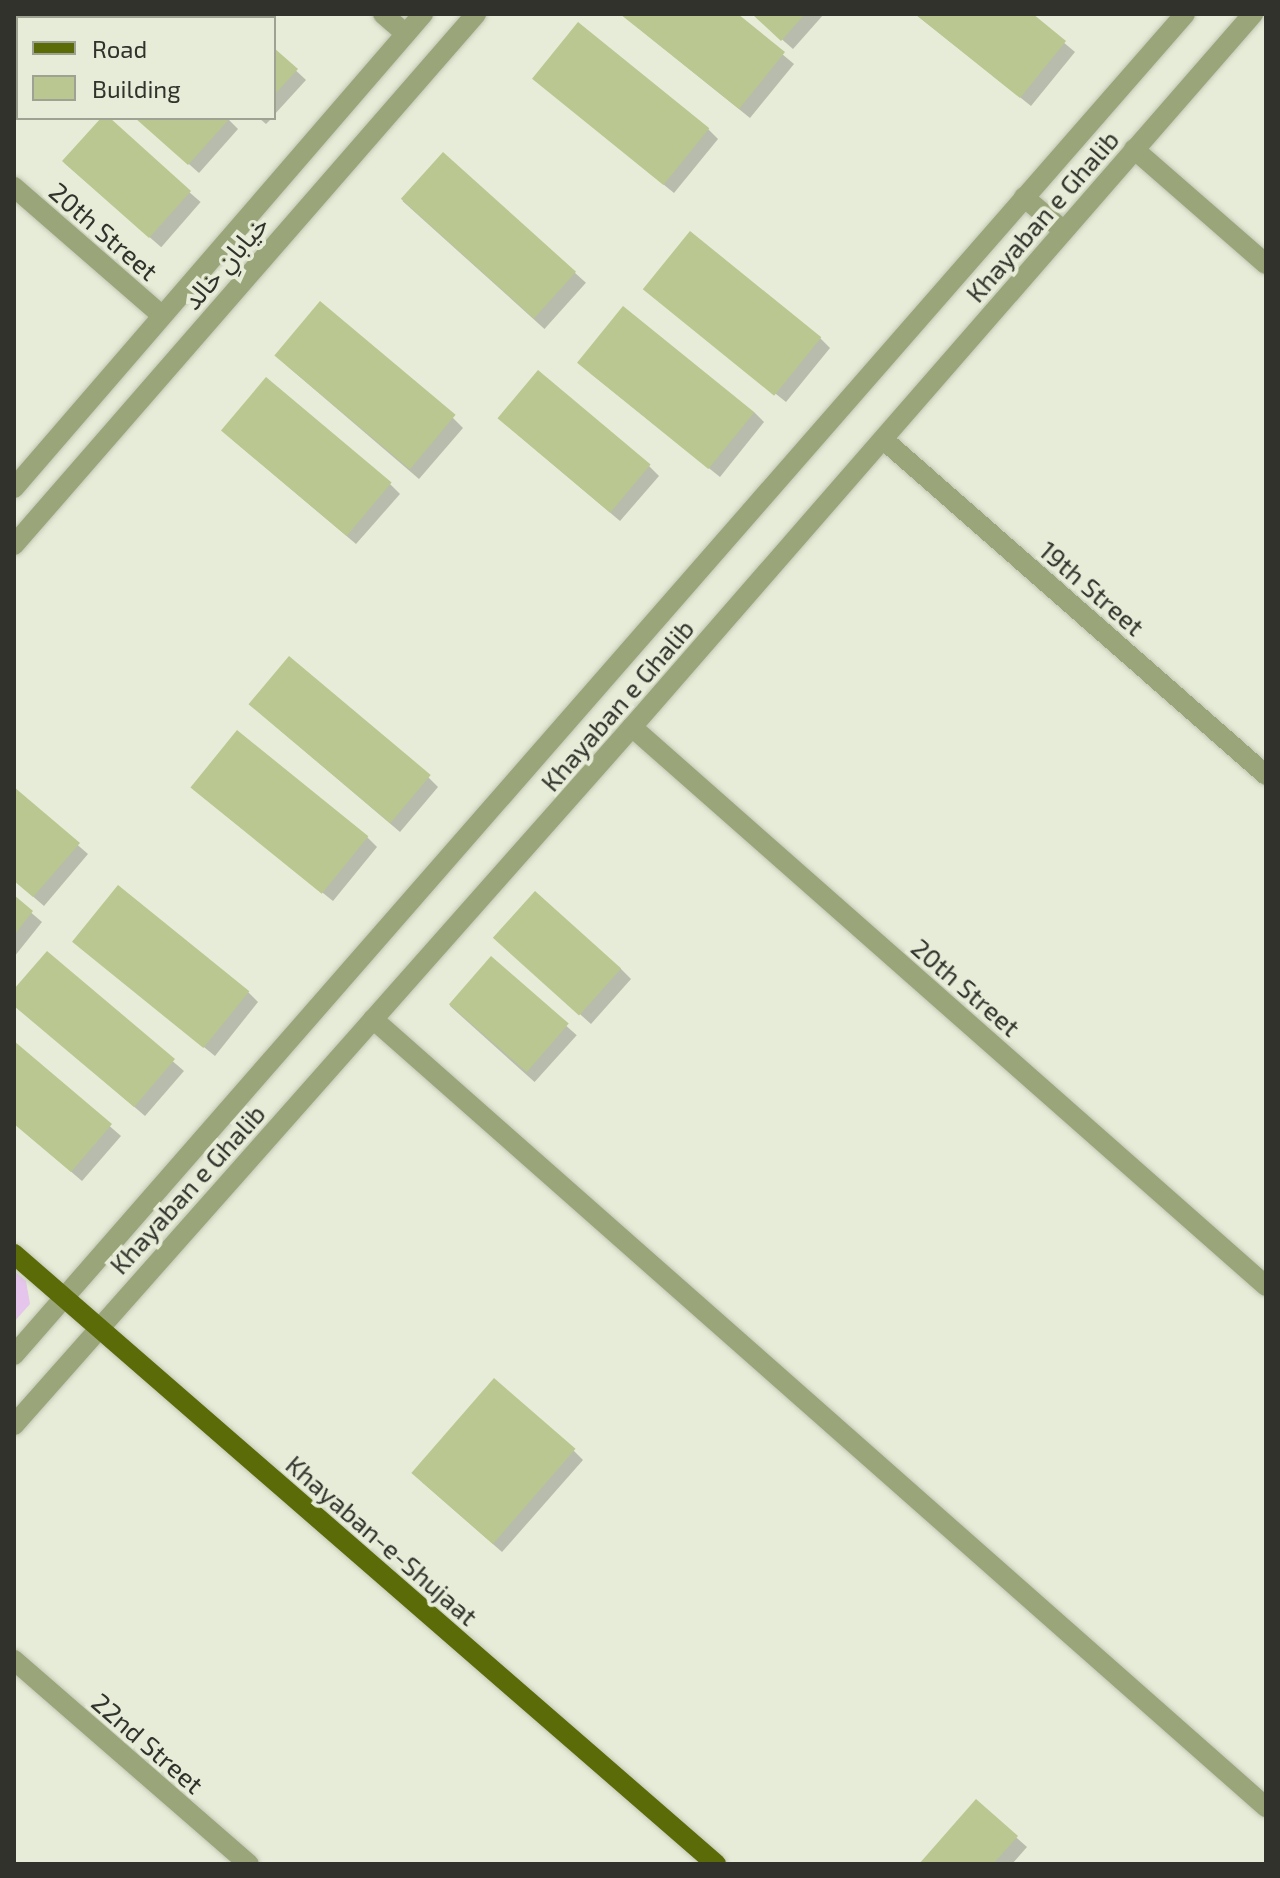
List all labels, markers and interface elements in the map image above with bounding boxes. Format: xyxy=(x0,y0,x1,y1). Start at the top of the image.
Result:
legend xyxy=(16,16,276,120)
text: Road xyxy=(92,34,147,63)
text: Building xyxy=(92,74,181,103)
street label: Khayaban e Ghalib xyxy=(959,124,1125,308)
street label: 20th Street xyxy=(43,175,165,287)
street label: خیابانِ خالد xyxy=(176,209,274,315)
street label: 19th Street xyxy=(1033,534,1151,642)
street label: Khayaban e Ghalib xyxy=(534,613,700,797)
street label: 20th Street xyxy=(905,931,1027,1043)
street label: Khayaban e Ghalib xyxy=(103,1098,271,1280)
street label: Khayaban-e-Shujaat xyxy=(280,1448,484,1632)
street label: 22nd Street xyxy=(86,1686,210,1800)

